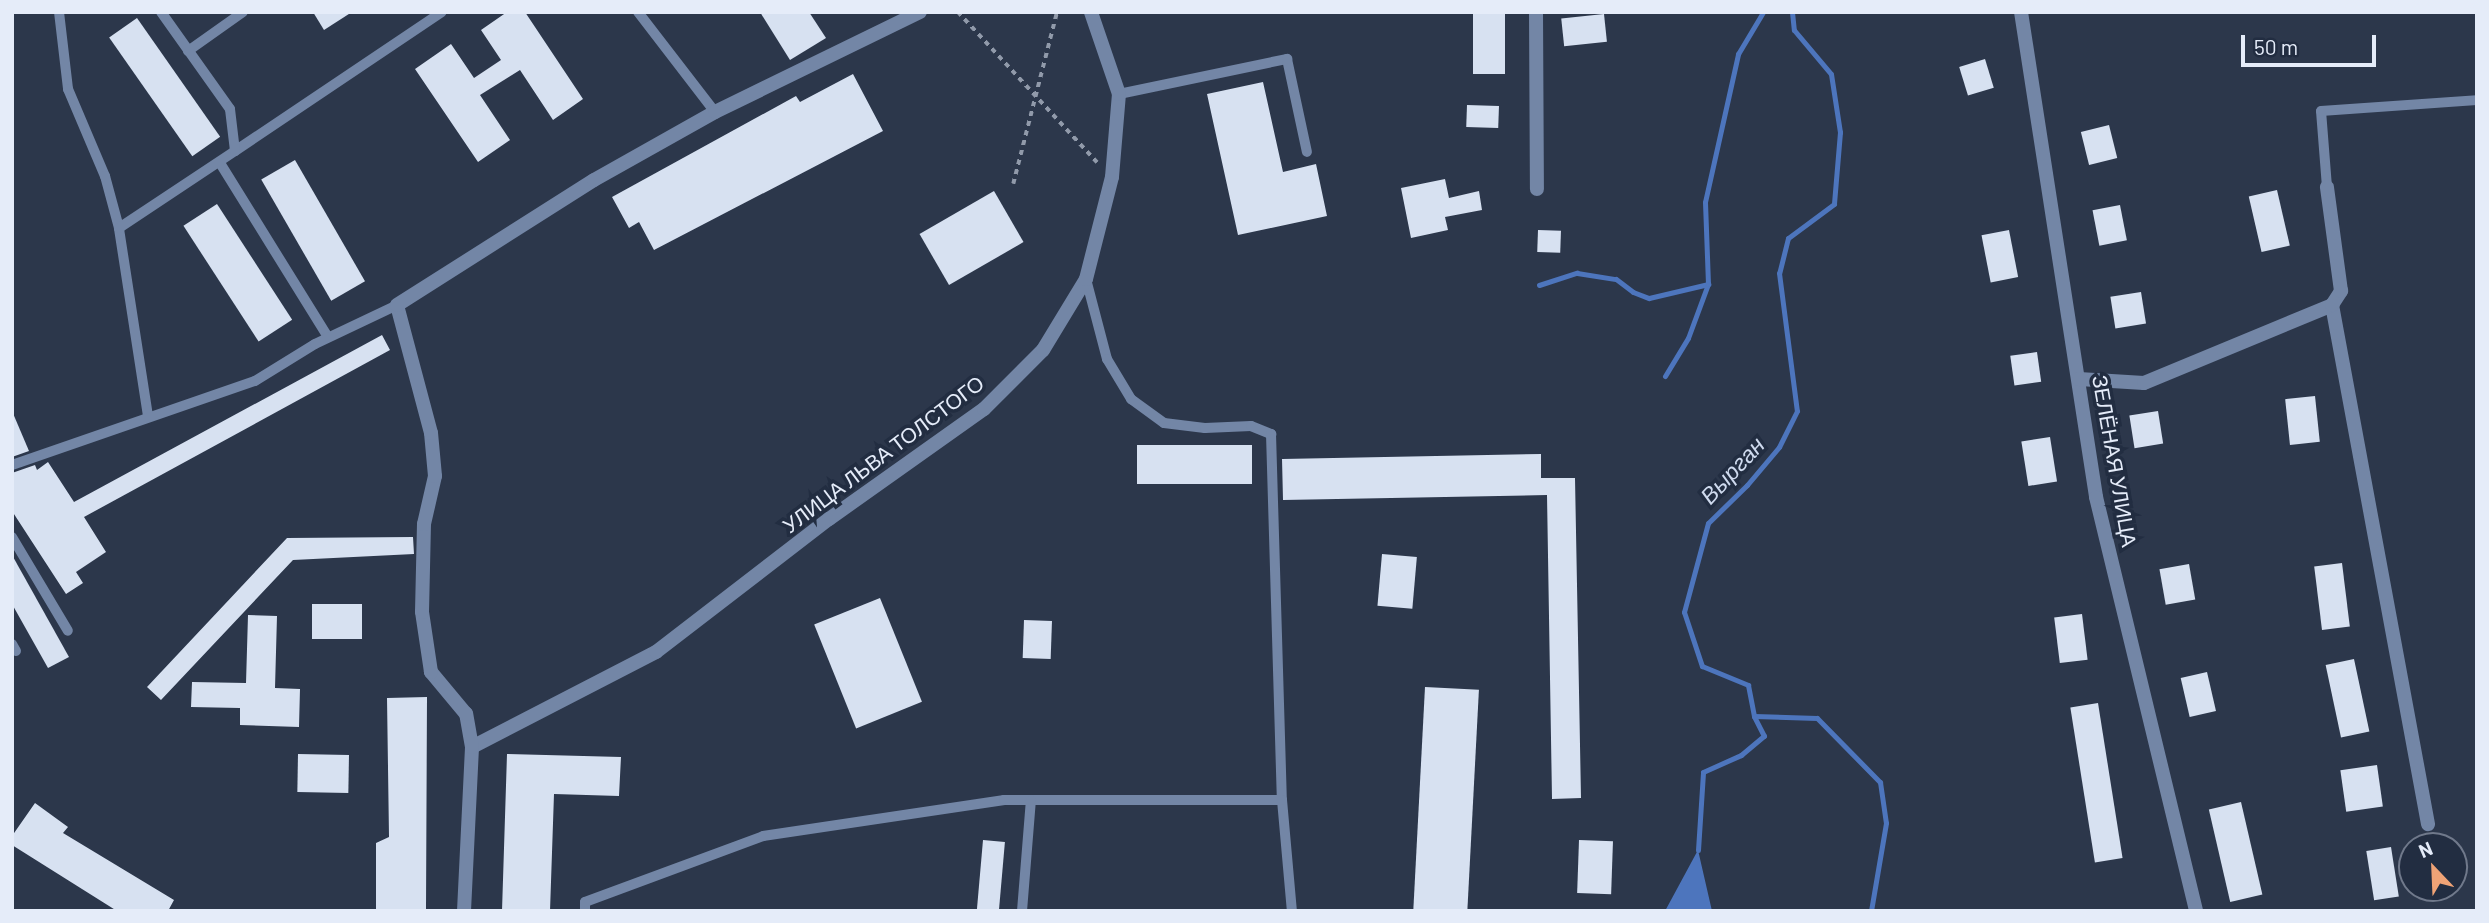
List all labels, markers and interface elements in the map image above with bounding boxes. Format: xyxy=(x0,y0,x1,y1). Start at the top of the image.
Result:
scale bar xyxy=(2244,21,2379,65)
text: 50 m xyxy=(2254,34,2298,59)
street label: УЛИЦА ЛЬВА ТОЛСТОГО xyxy=(777,370,989,538)
street label: ЗЕЛЁНАЯ УЛИЦА xyxy=(2087,373,2143,549)
water label: Вырган xyxy=(1694,431,1770,509)
north arrow xyxy=(2398,832,2468,902)
text: N xyxy=(2415,836,2436,862)

